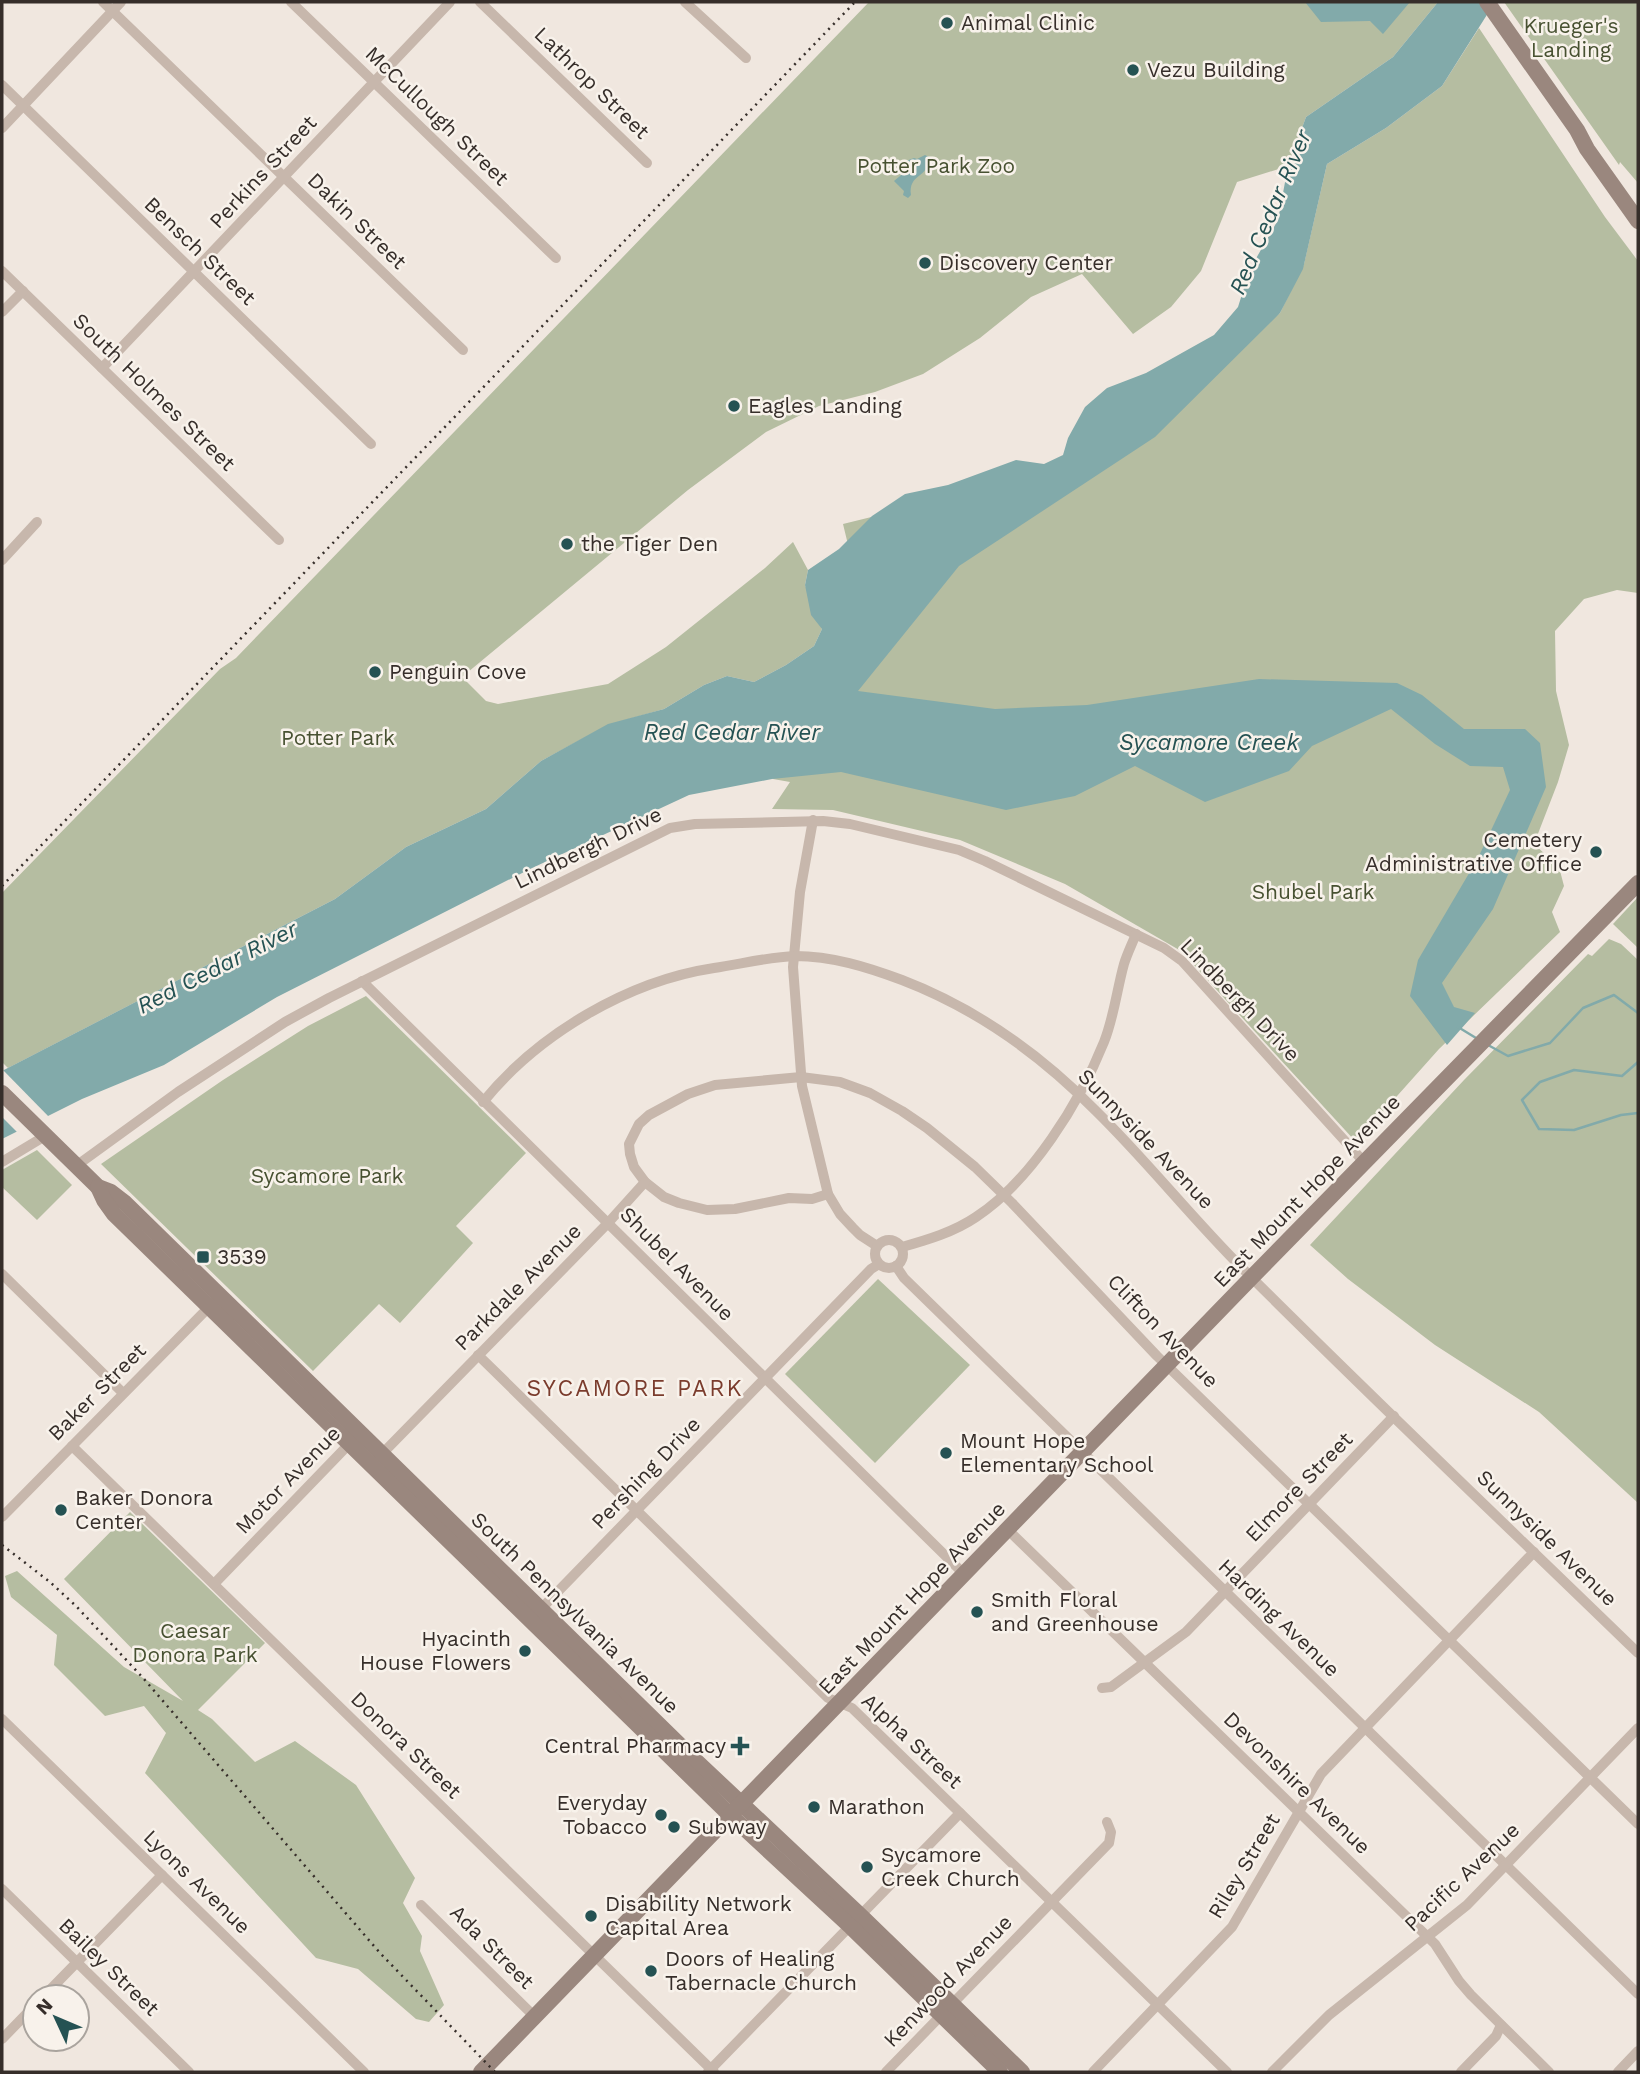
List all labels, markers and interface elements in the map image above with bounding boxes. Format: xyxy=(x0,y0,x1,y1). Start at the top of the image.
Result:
place label: Animal Clinic xyxy=(961,10,1095,35)
park label: Krueger's Landing xyxy=(1524,13,1618,62)
marker: Animal Clinic xyxy=(939,15,955,31)
street label: Lathrop Street xyxy=(530,21,655,144)
street label: McCullough Street xyxy=(360,41,514,191)
place label: Vezu Building xyxy=(1147,57,1286,82)
marker: Vezu Building xyxy=(1125,62,1141,78)
street label: Perkins Street xyxy=(204,110,321,233)
water label: Red Cedar River xyxy=(1224,125,1318,299)
park label: Potter Park Zoo xyxy=(857,153,1015,178)
street label: Dakin Street xyxy=(303,167,412,274)
street label: Bensch Street xyxy=(140,191,261,310)
place label: Discovery Center xyxy=(939,250,1113,275)
marker: Discovery Center xyxy=(917,255,933,271)
street label: South Holmes Street xyxy=(68,308,241,476)
place label: Eagles Landing xyxy=(748,393,902,418)
marker: Eagles Landing xyxy=(726,398,742,414)
place label: the Tiger Den xyxy=(581,531,718,556)
marker: the Tiger Den xyxy=(559,536,575,552)
place label: Penguin Cove xyxy=(389,659,527,684)
marker: Penguin Cove xyxy=(367,664,383,680)
water label: Red Cedar River xyxy=(644,719,821,746)
park label: Potter Park xyxy=(281,725,395,750)
water label: Sycamore Creek xyxy=(1119,729,1300,756)
street label: Lindbergh Drive xyxy=(510,801,666,894)
place label: Cemetery Administrative Office xyxy=(1365,827,1582,876)
marker: Cemetery Administrative Office xyxy=(1588,844,1604,860)
park label: Shubel Park xyxy=(1252,879,1374,904)
water label: Red Cedar River xyxy=(132,915,303,1020)
street label: Lindbergh Drive xyxy=(1175,933,1305,1066)
street label: Sunnyside Avenue xyxy=(1073,1063,1220,1214)
street label: East Mount Hope Avenue xyxy=(1208,1089,1405,1292)
park label: Sycamore Park xyxy=(251,1163,403,1188)
street label: Shubel Avenue xyxy=(615,1201,740,1326)
street label: Parkdale Avenue xyxy=(449,1218,586,1355)
place label: 3539 xyxy=(217,1244,267,1269)
marker: 3539 xyxy=(195,1249,211,1265)
street label: Clifton Avenue xyxy=(1103,1269,1224,1393)
street label: Baker Street xyxy=(43,1338,151,1446)
district label: SYCAMORE PARK xyxy=(526,1375,744,1402)
street label: Pershing Drive xyxy=(586,1411,705,1534)
street label: Motor Avenue xyxy=(230,1421,345,1539)
street label: Elmore Street xyxy=(1240,1426,1357,1547)
place label: Mount Hope Elementary School xyxy=(960,1428,1154,1477)
marker: Mount Hope Elementary School xyxy=(938,1445,954,1461)
street label: Sunnyside Avenue xyxy=(1472,1464,1623,1611)
place label: Baker Donora Center xyxy=(75,1485,213,1534)
street label: East Mount Hope Avenue xyxy=(813,1496,1010,1699)
marker: Baker Donora Center xyxy=(53,1502,69,1518)
street label: South Pennsylvania Avenue xyxy=(466,1507,684,1719)
street label: Harding Avenue xyxy=(1213,1553,1345,1682)
place label: Smith Floral and Greenhouse xyxy=(991,1587,1159,1636)
marker: Smith Floral and Greenhouse xyxy=(969,1604,985,1620)
park label: Caesar Donora Park xyxy=(132,1618,258,1667)
place label: Hyacinth House Flowers xyxy=(360,1626,511,1675)
marker: Hyacinth House Flowers xyxy=(517,1643,533,1659)
street label: Donora Street xyxy=(346,1686,467,1804)
street label: Alpha Street xyxy=(857,1688,968,1794)
street label: Devonshire Avenue xyxy=(1219,1706,1376,1859)
place label: Central Pharmacy xyxy=(544,1733,726,1758)
marker: Central Pharmacy xyxy=(732,1738,748,1754)
place label: Everyday Tobacco xyxy=(557,1790,647,1839)
place label: Marathon xyxy=(828,1794,925,1819)
marker: Marathon xyxy=(806,1799,822,1815)
marker: Everyday Tobacco xyxy=(653,1807,669,1823)
street label: Riley Street xyxy=(1202,1808,1285,1923)
place label: Subway xyxy=(688,1814,767,1839)
street label: Pacific Avenue xyxy=(1399,1817,1524,1936)
marker: Subway xyxy=(666,1819,682,1835)
street label: Lyons Avenue xyxy=(139,1824,256,1939)
place label: Sycamore Creek Church xyxy=(881,1842,1020,1891)
marker: Sycamore Creek Church xyxy=(859,1859,875,1875)
place label: Disability Network Capital Area xyxy=(605,1891,792,1940)
street label: Ada Street xyxy=(445,1899,540,1994)
marker: Disability Network Capital Area xyxy=(583,1908,599,1924)
street label: Kenwood Avenue xyxy=(878,1909,1017,2052)
street label: Bailey Street xyxy=(54,1913,165,2021)
place label: Doors of Healing Tabernacle Church xyxy=(665,1946,857,1995)
marker: Doors of Healing Tabernacle Church xyxy=(643,1963,659,1979)
north arrow xyxy=(21,1983,91,2053)
text: N xyxy=(31,1993,57,2020)

